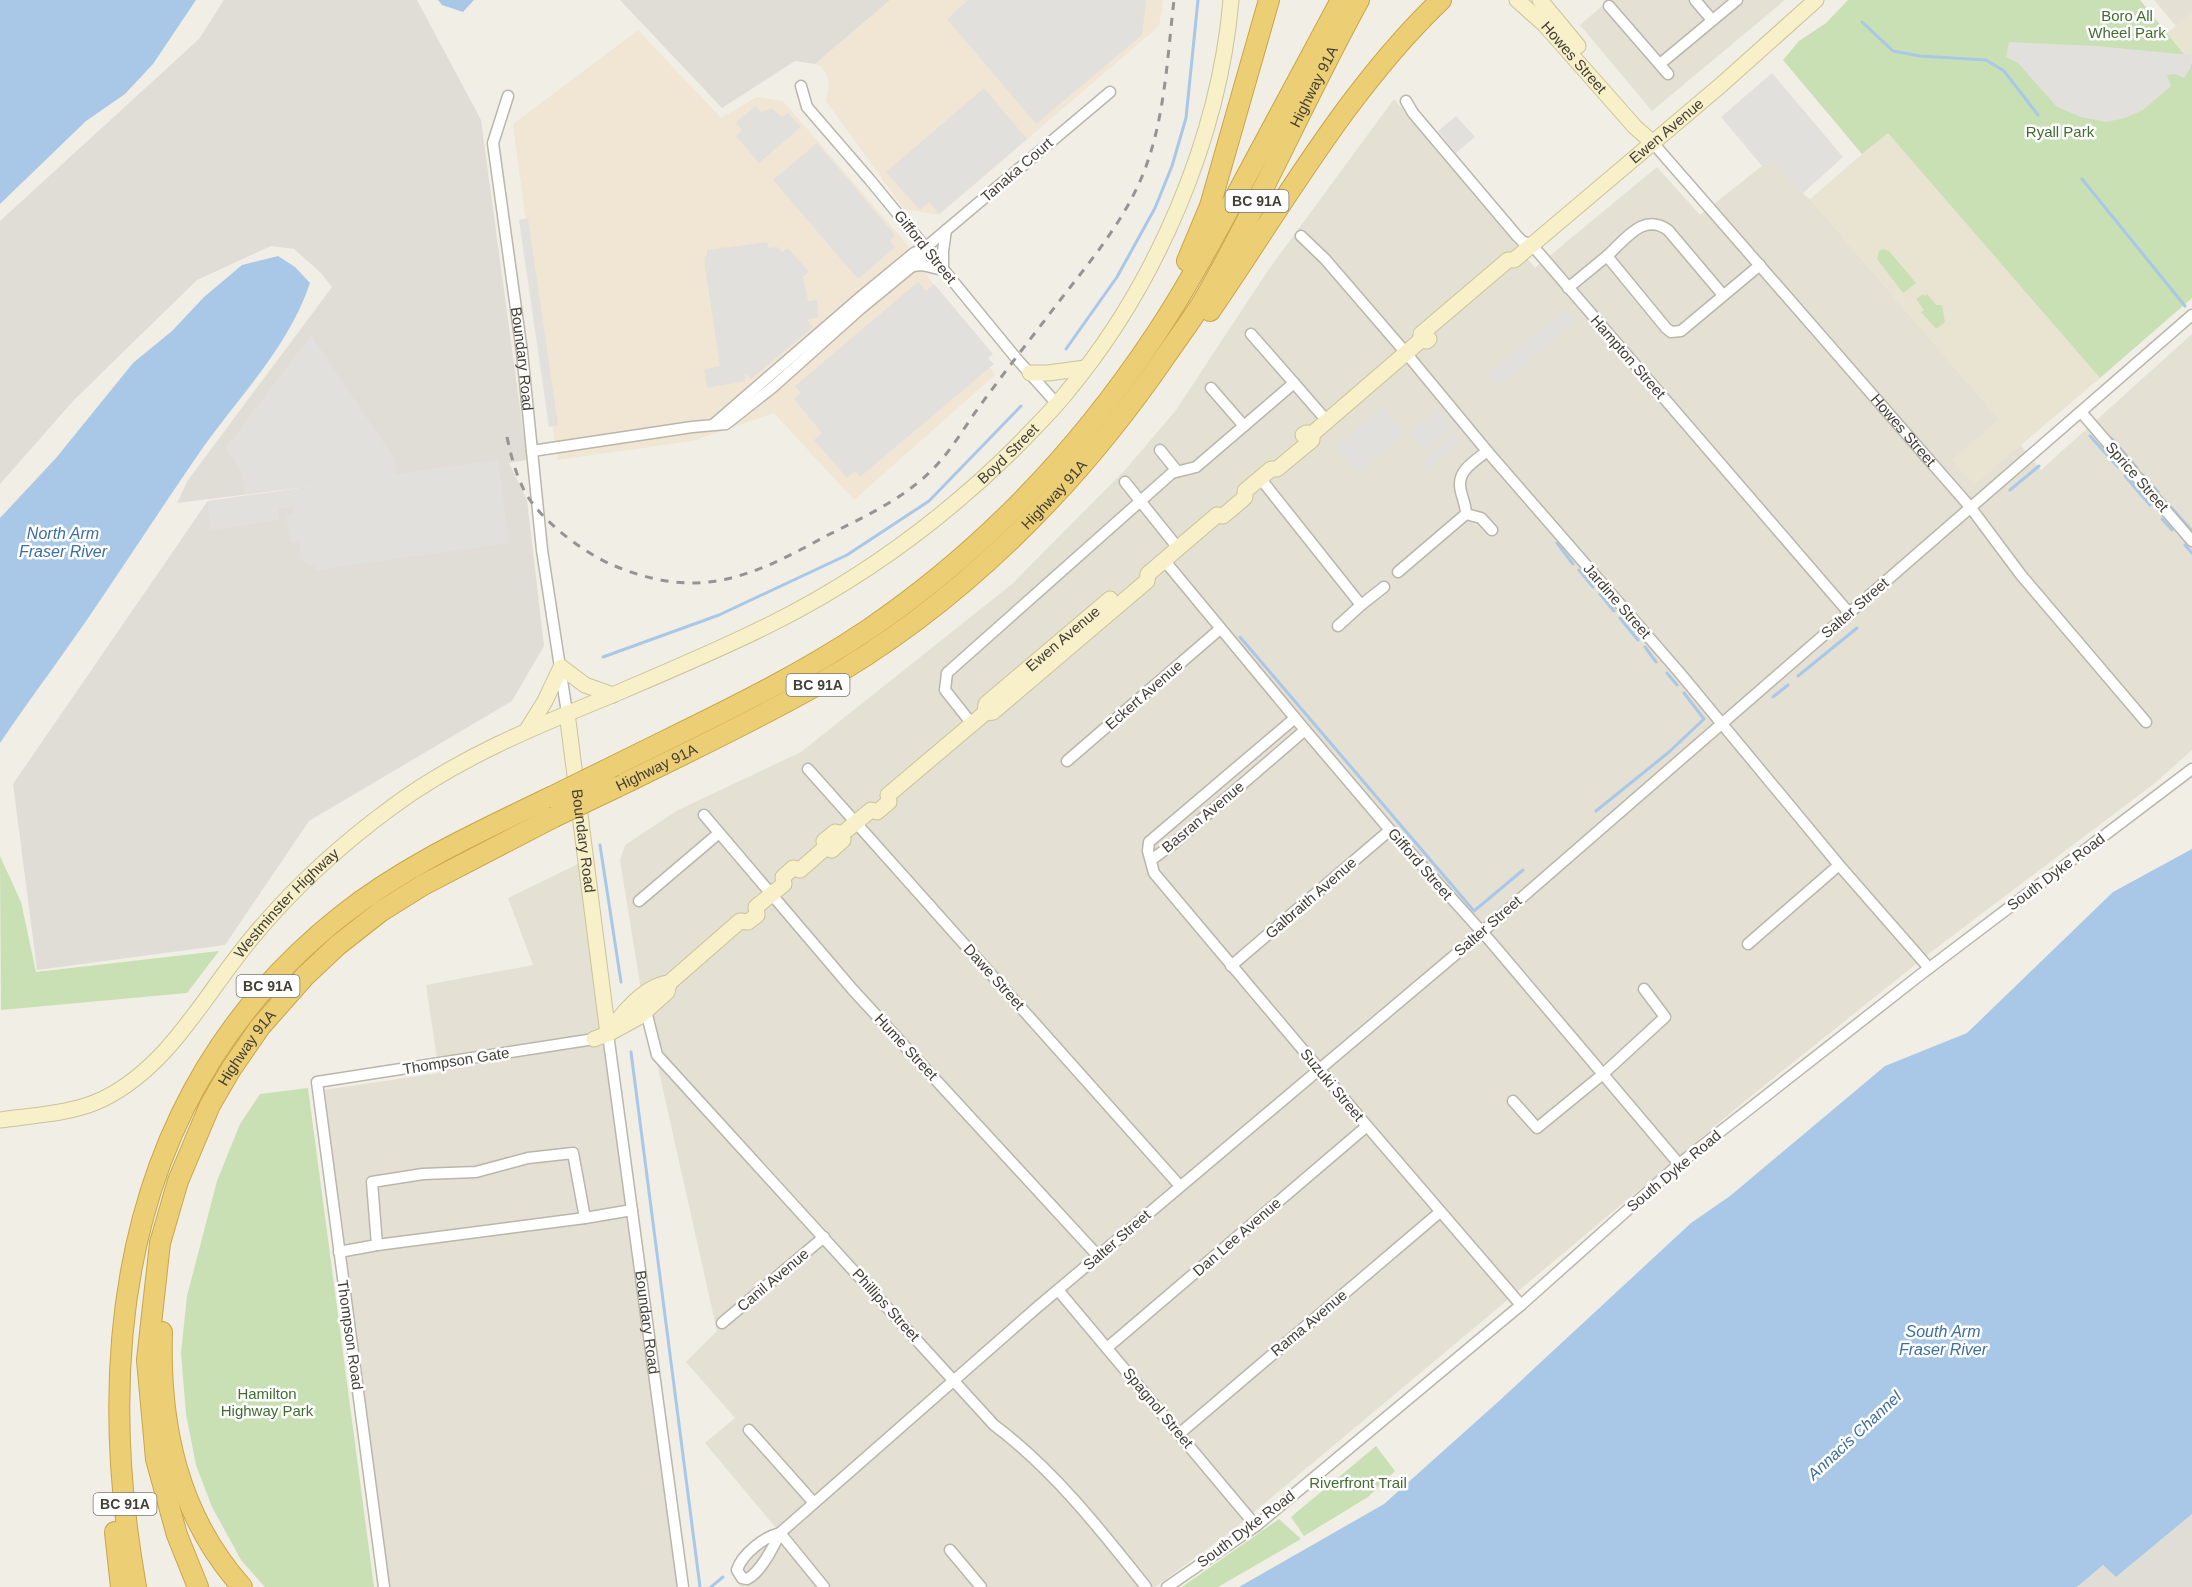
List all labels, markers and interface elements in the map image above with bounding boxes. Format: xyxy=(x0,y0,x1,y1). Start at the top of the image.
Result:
park label: Boro All Wheel Park xyxy=(2088,7,2166,41)
street label: Howes Street xyxy=(1538,18,1611,97)
street label: Highway 91A xyxy=(1286,43,1341,130)
street label: Ewen Avenue xyxy=(1626,95,1707,167)
park label: Ryall Park xyxy=(2026,123,2095,140)
street label: Tanaka Court xyxy=(977,133,1057,205)
road number: BC 91A xyxy=(1226,190,1288,212)
street label: Gifford Street xyxy=(891,207,960,287)
street label: Boundary Road xyxy=(508,306,537,411)
street label: Hampton Street xyxy=(1587,311,1670,403)
street label: Howes Street xyxy=(1868,390,1940,470)
street label: Boyd Street xyxy=(974,420,1042,487)
street label: Sprice Street xyxy=(2103,438,2173,516)
street label: Highway 91A xyxy=(1018,456,1090,533)
water label: North Arm Fraser River xyxy=(19,525,108,560)
street label: Jardine Street xyxy=(1580,560,1655,642)
street label: Salter Street xyxy=(1818,573,1892,641)
street label: Ewen Avenue xyxy=(1022,602,1103,674)
street label: Eckert Avenue xyxy=(1102,657,1186,733)
road number: BC 91A xyxy=(786,674,850,696)
street label: Highway 91A xyxy=(613,740,700,794)
street label: Basran Avenue xyxy=(1158,777,1247,856)
street label: Boundary Road xyxy=(569,788,599,894)
street label: Gifford Street xyxy=(1385,825,1457,903)
street label: South Dyke Road xyxy=(2004,829,2108,914)
street label: Westminster Highway xyxy=(230,844,342,961)
street label: Galbraith Avenue xyxy=(1262,854,1360,942)
street label: Salter Street xyxy=(1451,891,1525,959)
street label: Dawe Street xyxy=(960,940,1029,1014)
road number: BC 91A xyxy=(236,975,300,997)
street label: Highway 91A xyxy=(214,1006,279,1089)
street label: Hume Street xyxy=(871,1010,942,1084)
street label: Thompson Gate xyxy=(401,1044,510,1077)
street label: Suzuki Street xyxy=(1297,1045,1368,1125)
street label: South Dyke Road xyxy=(1623,1126,1724,1215)
street label: Dan Lee Avenue xyxy=(1189,1194,1284,1279)
street label: Salter Street xyxy=(1080,1205,1154,1273)
street label: Canil Avenue xyxy=(733,1245,812,1314)
street label: Phillips Street xyxy=(849,1265,924,1345)
street label: Boundary Road xyxy=(632,1269,663,1375)
street label: Thompson Road xyxy=(334,1279,367,1391)
street label: Rama Avenue xyxy=(1267,1286,1350,1359)
water label: South Arm Fraser River xyxy=(1899,1323,1988,1358)
street label: Spagnol Street xyxy=(1120,1364,1197,1452)
park label: Hamilton Highway Park xyxy=(221,1385,314,1419)
water label: Annacis Channel xyxy=(1804,1388,1905,1484)
park label: Riverfront Trail xyxy=(1309,1474,1407,1491)
street label: South Dyke Road xyxy=(1194,1486,1298,1571)
road number: BC 91A xyxy=(94,1493,156,1515)

